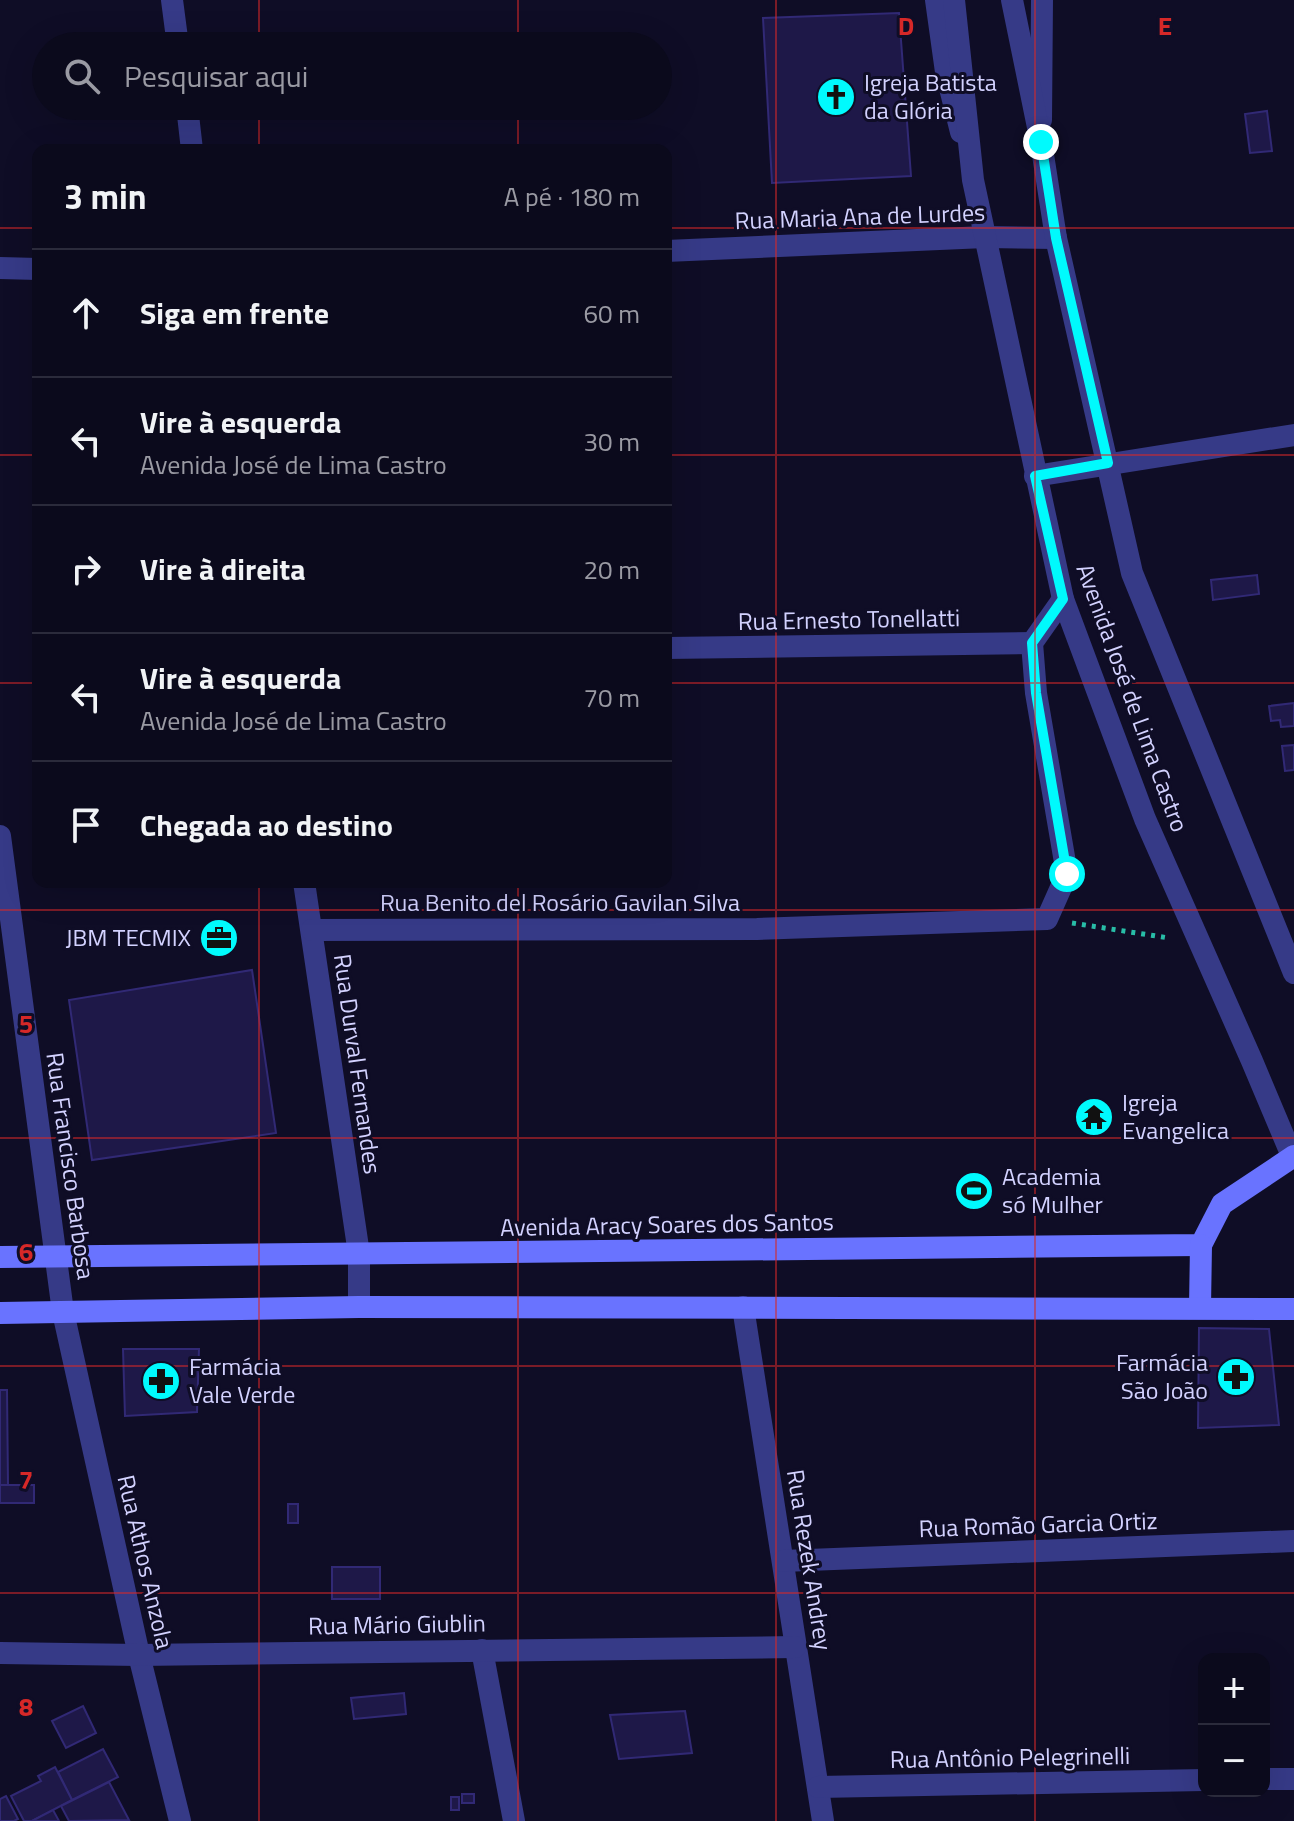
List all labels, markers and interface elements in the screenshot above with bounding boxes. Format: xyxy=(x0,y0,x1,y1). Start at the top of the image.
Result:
text: D xyxy=(898,6,914,45)
text: E xyxy=(1158,6,1172,45)
search box xyxy=(32,32,672,120)
text: Pesquisar aqui xyxy=(124,53,308,99)
icon: search xyxy=(60,54,104,98)
place label: Igreja Batista da Glória xyxy=(864,64,997,128)
church icon: Igreja Batista da Glória xyxy=(815,76,857,118)
route end xyxy=(1023,124,1059,160)
text: 3 min xyxy=(64,170,147,222)
text: A pé · 180 m xyxy=(504,177,640,216)
street label: Rua Maria Ana de Lurdes xyxy=(734,194,986,238)
text: Siga em frente xyxy=(140,290,329,336)
icon: ahead xyxy=(64,291,108,335)
text: 60 m xyxy=(583,294,640,333)
text: Vire à esquerda xyxy=(140,399,341,445)
icon: left xyxy=(64,419,108,463)
text: 30 m xyxy=(583,422,640,461)
text: Avenida José de Lima Castro xyxy=(140,445,447,484)
text: Vire à direita xyxy=(140,546,305,592)
icon: right xyxy=(64,547,108,591)
text: 20 m xyxy=(583,550,640,589)
street label: Avenida José de Lima Castro xyxy=(1068,558,1198,837)
street label: Rua Ernesto Tonellatti xyxy=(738,599,960,639)
text: Vire à esquerda xyxy=(140,655,341,701)
icon: left xyxy=(64,675,108,719)
text: 70 m xyxy=(583,678,640,717)
text: Avenida José de Lima Castro xyxy=(140,701,447,740)
text: Chegada ao destino xyxy=(140,802,393,848)
icon: arrive xyxy=(64,803,108,847)
route start xyxy=(1049,856,1085,892)
street label: Rua Benito del Rosário Gavilan Silva xyxy=(380,884,740,920)
office icon: JBM TECMIX xyxy=(198,917,240,959)
place label: JBM TECMIX xyxy=(66,919,191,955)
street label: Rua Durval Fernandes xyxy=(325,951,391,1176)
text: 5 xyxy=(19,1004,33,1043)
street label: Rua Francisco Barbosa xyxy=(37,1050,105,1282)
place label: Igreja Evangelica xyxy=(1122,1084,1229,1148)
temple icon: Igreja Evangelica xyxy=(1073,1096,1115,1138)
place label: Academia só Mulher xyxy=(1002,1158,1103,1222)
sports icon: Academia só Mulher xyxy=(953,1170,995,1212)
street label: Avenida Aracy Soares dos Santos xyxy=(500,1203,834,1245)
text: 6 xyxy=(19,1232,33,1271)
place label: Farmácia São João xyxy=(1116,1344,1208,1408)
place label: Farmácia Vale Verde xyxy=(189,1348,295,1412)
pharmacy icon: Farmácia São João xyxy=(1215,1356,1257,1398)
pharmacy icon: Farmácia Vale Verde xyxy=(140,1360,182,1402)
text: 7 xyxy=(19,1460,33,1499)
street label: Rua Rezek Andrey xyxy=(778,1467,842,1653)
street label: Rua Athos Anzola xyxy=(108,1471,183,1652)
street label: Rua Romão Garcia Ortiz xyxy=(918,1502,1158,1546)
street label: Rua Mário Giublin xyxy=(308,1604,486,1644)
map controls xyxy=(1198,1653,1270,1797)
button: + xyxy=(1198,1653,1270,1725)
text: 8 xyxy=(19,1687,33,1726)
button: − xyxy=(1198,1725,1270,1797)
street label: Rua Antônio Pelegrinelli xyxy=(890,1737,1130,1777)

